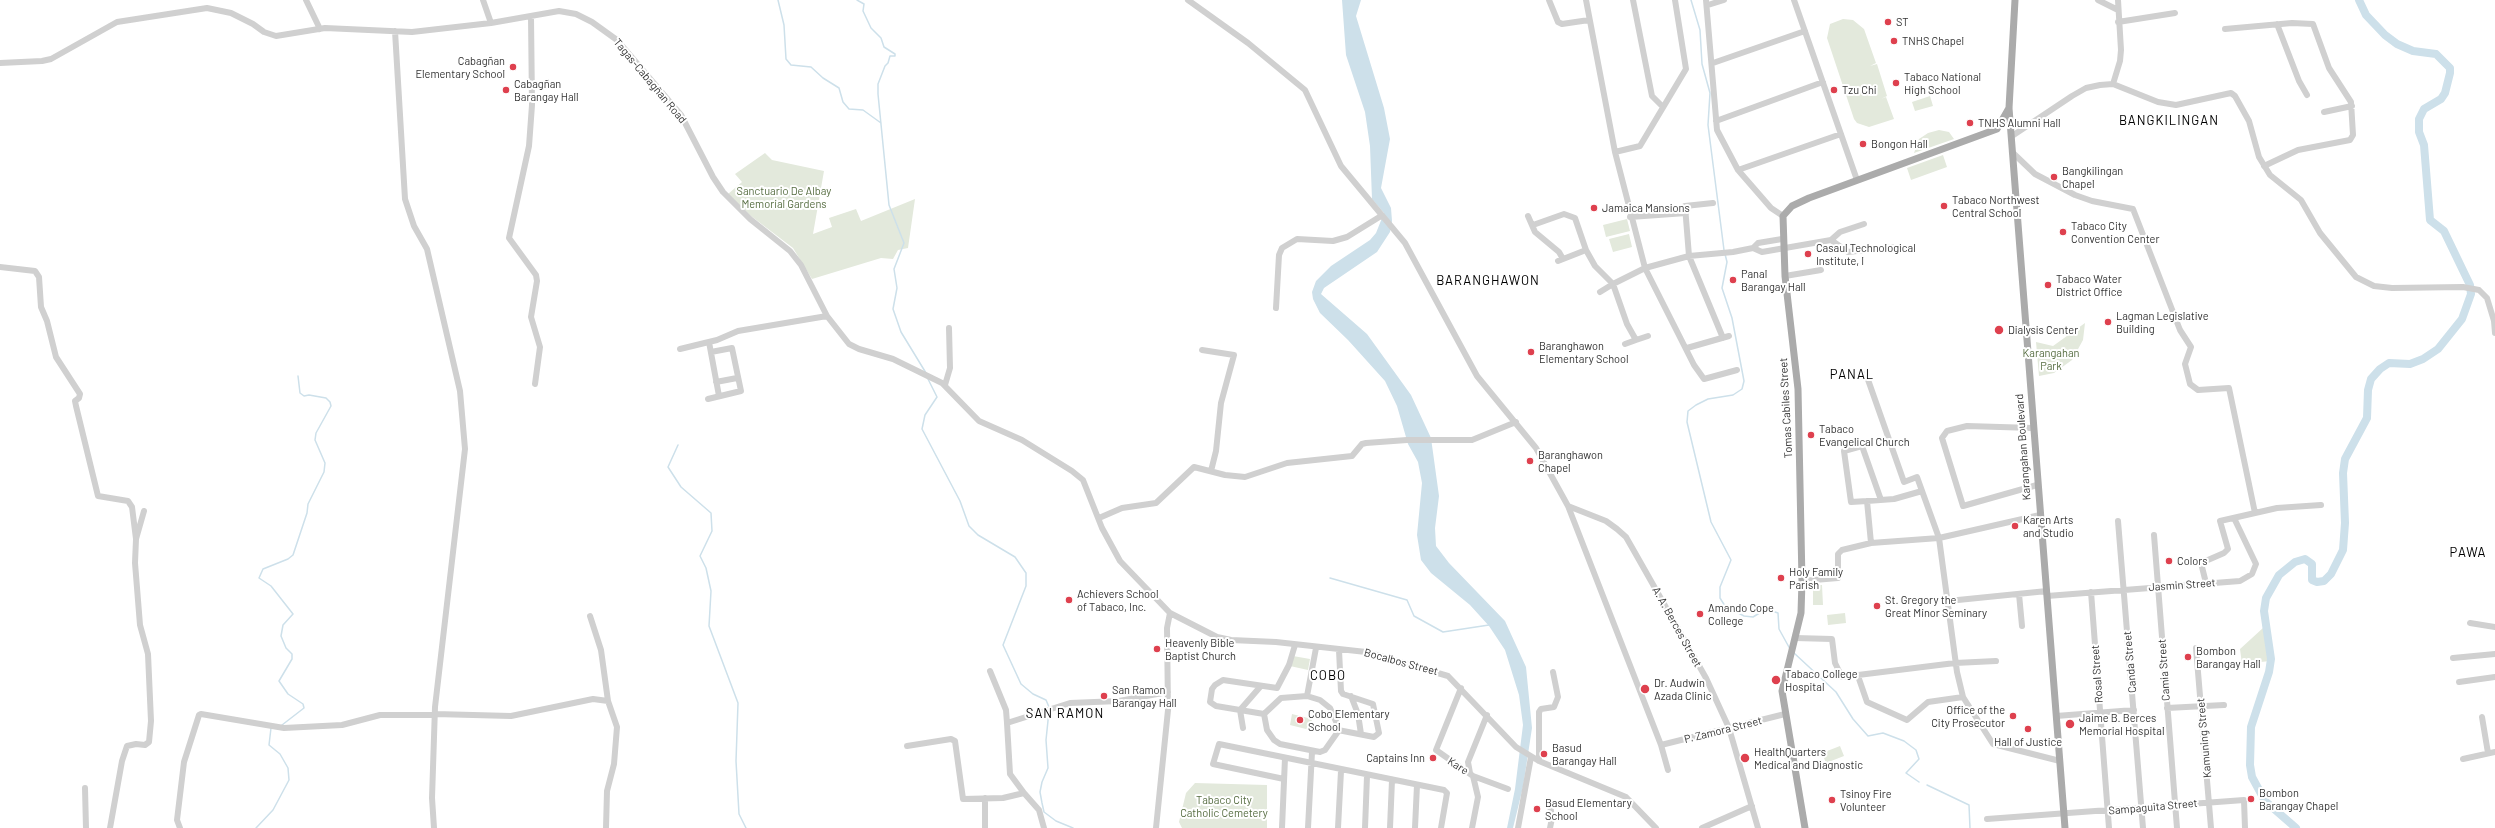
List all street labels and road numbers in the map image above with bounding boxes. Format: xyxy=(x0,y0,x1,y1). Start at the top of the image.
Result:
street label: Tagas-Cabagñan Road xyxy=(611,36,689,126)
street label: Tomas Cabiles Street xyxy=(1777,357,1795,459)
street label: Karangahan Boulevard xyxy=(2013,393,2033,501)
street label: Jasmin Street xyxy=(2148,576,2216,594)
street label: A. A. Berces Street xyxy=(1650,585,1704,669)
street label: Canda Street xyxy=(2121,631,2139,693)
street label: Camia Street xyxy=(2155,639,2173,701)
street label: Rosal Street xyxy=(2088,644,2106,704)
street label: Bocalbos Street xyxy=(1362,646,1440,678)
street label: Kamuning Street xyxy=(2194,698,2214,778)
street label: P. Zamora Street xyxy=(1683,714,1763,746)
street label: Kare xyxy=(1445,755,1471,777)
street label: Sampaguita Street xyxy=(2108,797,2198,817)

